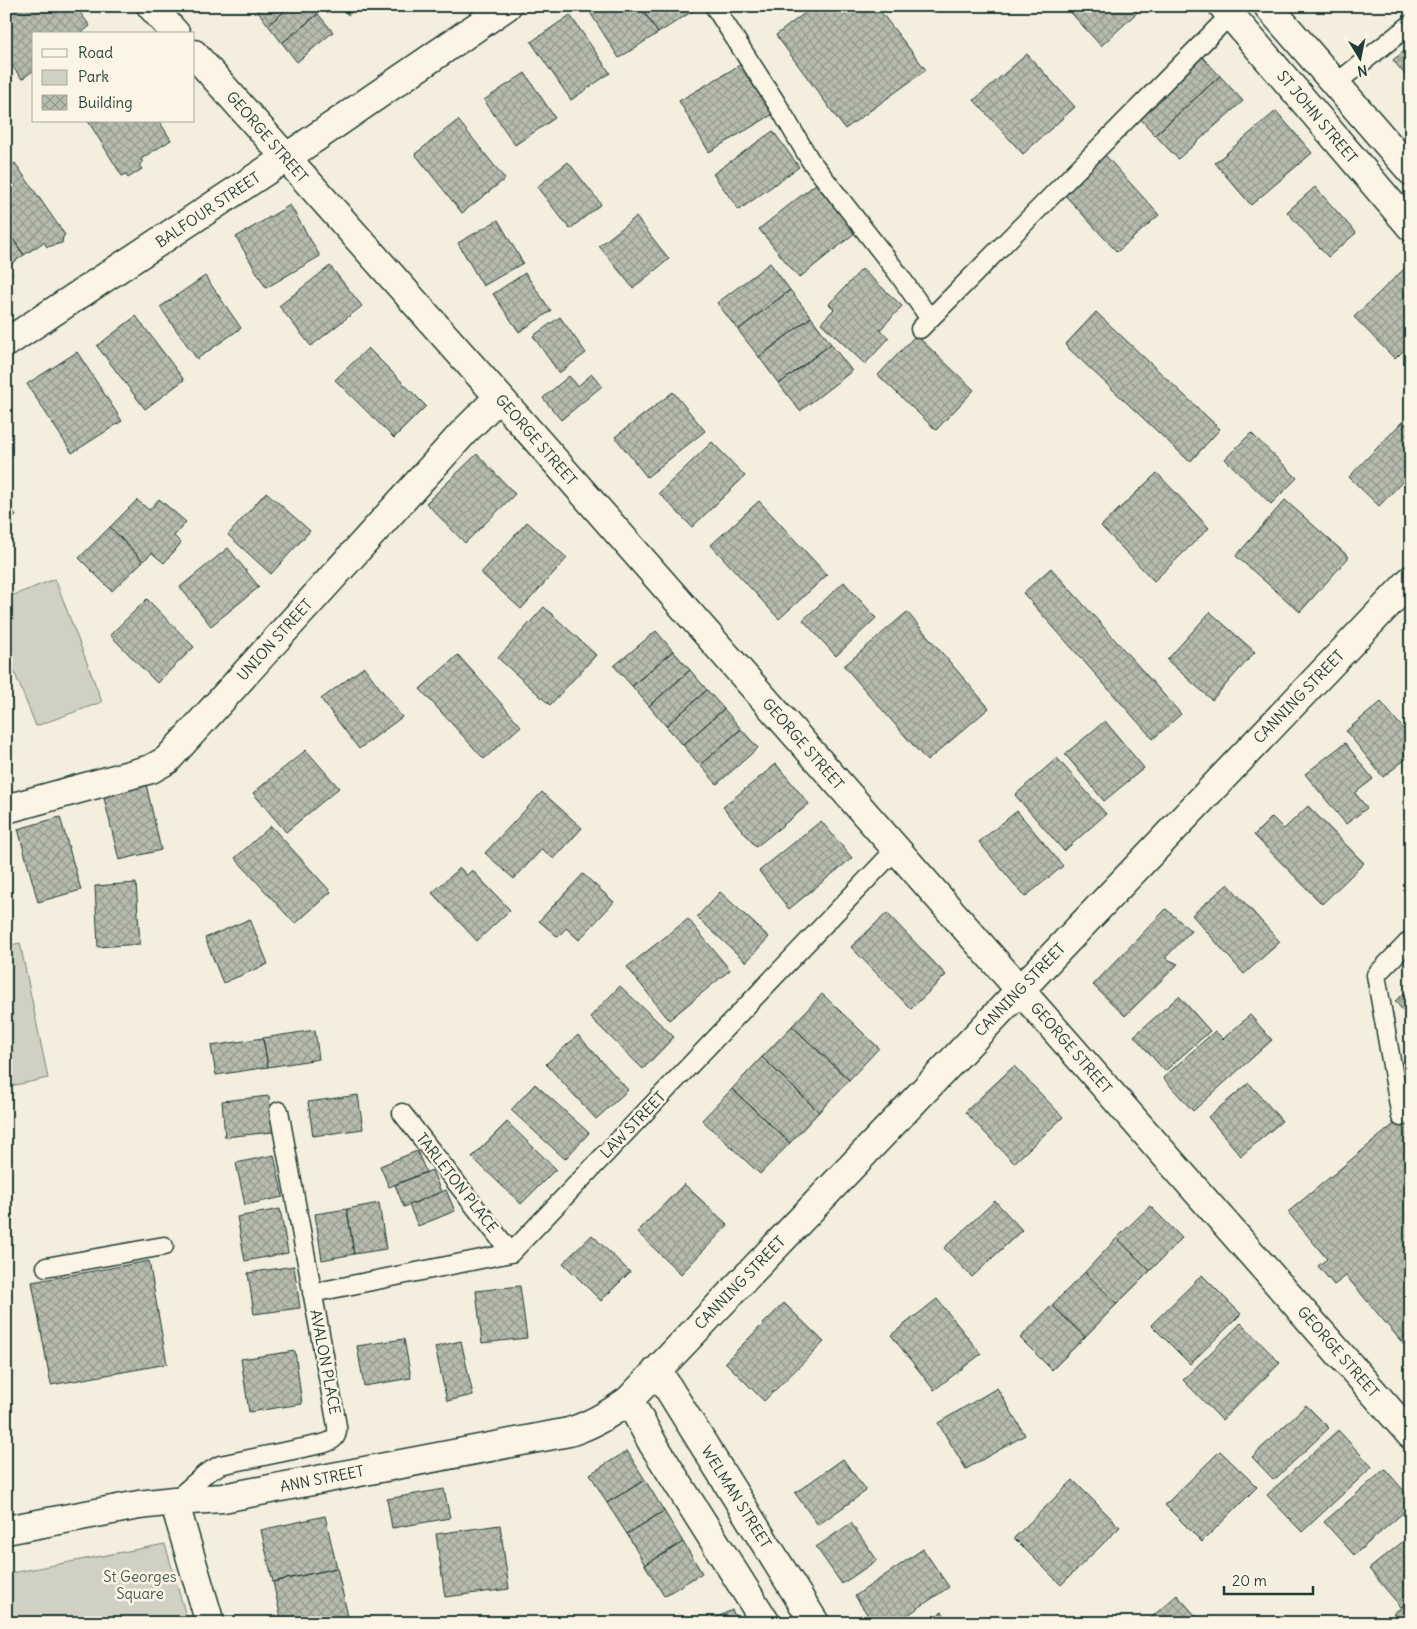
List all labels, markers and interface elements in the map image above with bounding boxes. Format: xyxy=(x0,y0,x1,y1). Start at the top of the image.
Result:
legend xyxy=(32,32,195,122)
north arrow xyxy=(1334,32,1384,82)
text: Road xyxy=(78,43,113,62)
text: Park xyxy=(78,67,109,86)
street label: ST JOHN STREET xyxy=(1273,67,1361,167)
street label: GEORGE STREET xyxy=(223,87,312,186)
text: Building xyxy=(78,93,133,112)
street label: BALFOUR STREET xyxy=(152,167,264,252)
street label: GEORGE STREET xyxy=(492,390,581,489)
street label: UNION STREET xyxy=(233,595,316,685)
street label: CANNING STREET xyxy=(1249,646,1348,747)
street label: GEORGE STREET xyxy=(759,694,848,793)
street label: CANNING STREET xyxy=(970,939,1069,1040)
street label: GEORGE STREET xyxy=(1027,998,1116,1097)
street label: LAW STREET xyxy=(596,1087,669,1162)
street label: TARLETON PLACE xyxy=(412,1129,502,1237)
street label: CANNING STREET xyxy=(690,1232,789,1333)
street label: GEORGE STREET xyxy=(1294,1302,1383,1401)
street label: AVALON PLACE xyxy=(306,1308,345,1416)
street label: WELMAN STREET xyxy=(697,1442,776,1552)
street label: ANN STREET xyxy=(278,1461,366,1496)
scale bar xyxy=(1224,1564,1313,1596)
park label: St Georges Square xyxy=(103,1567,177,1603)
text: 20 m xyxy=(1232,1571,1267,1590)

